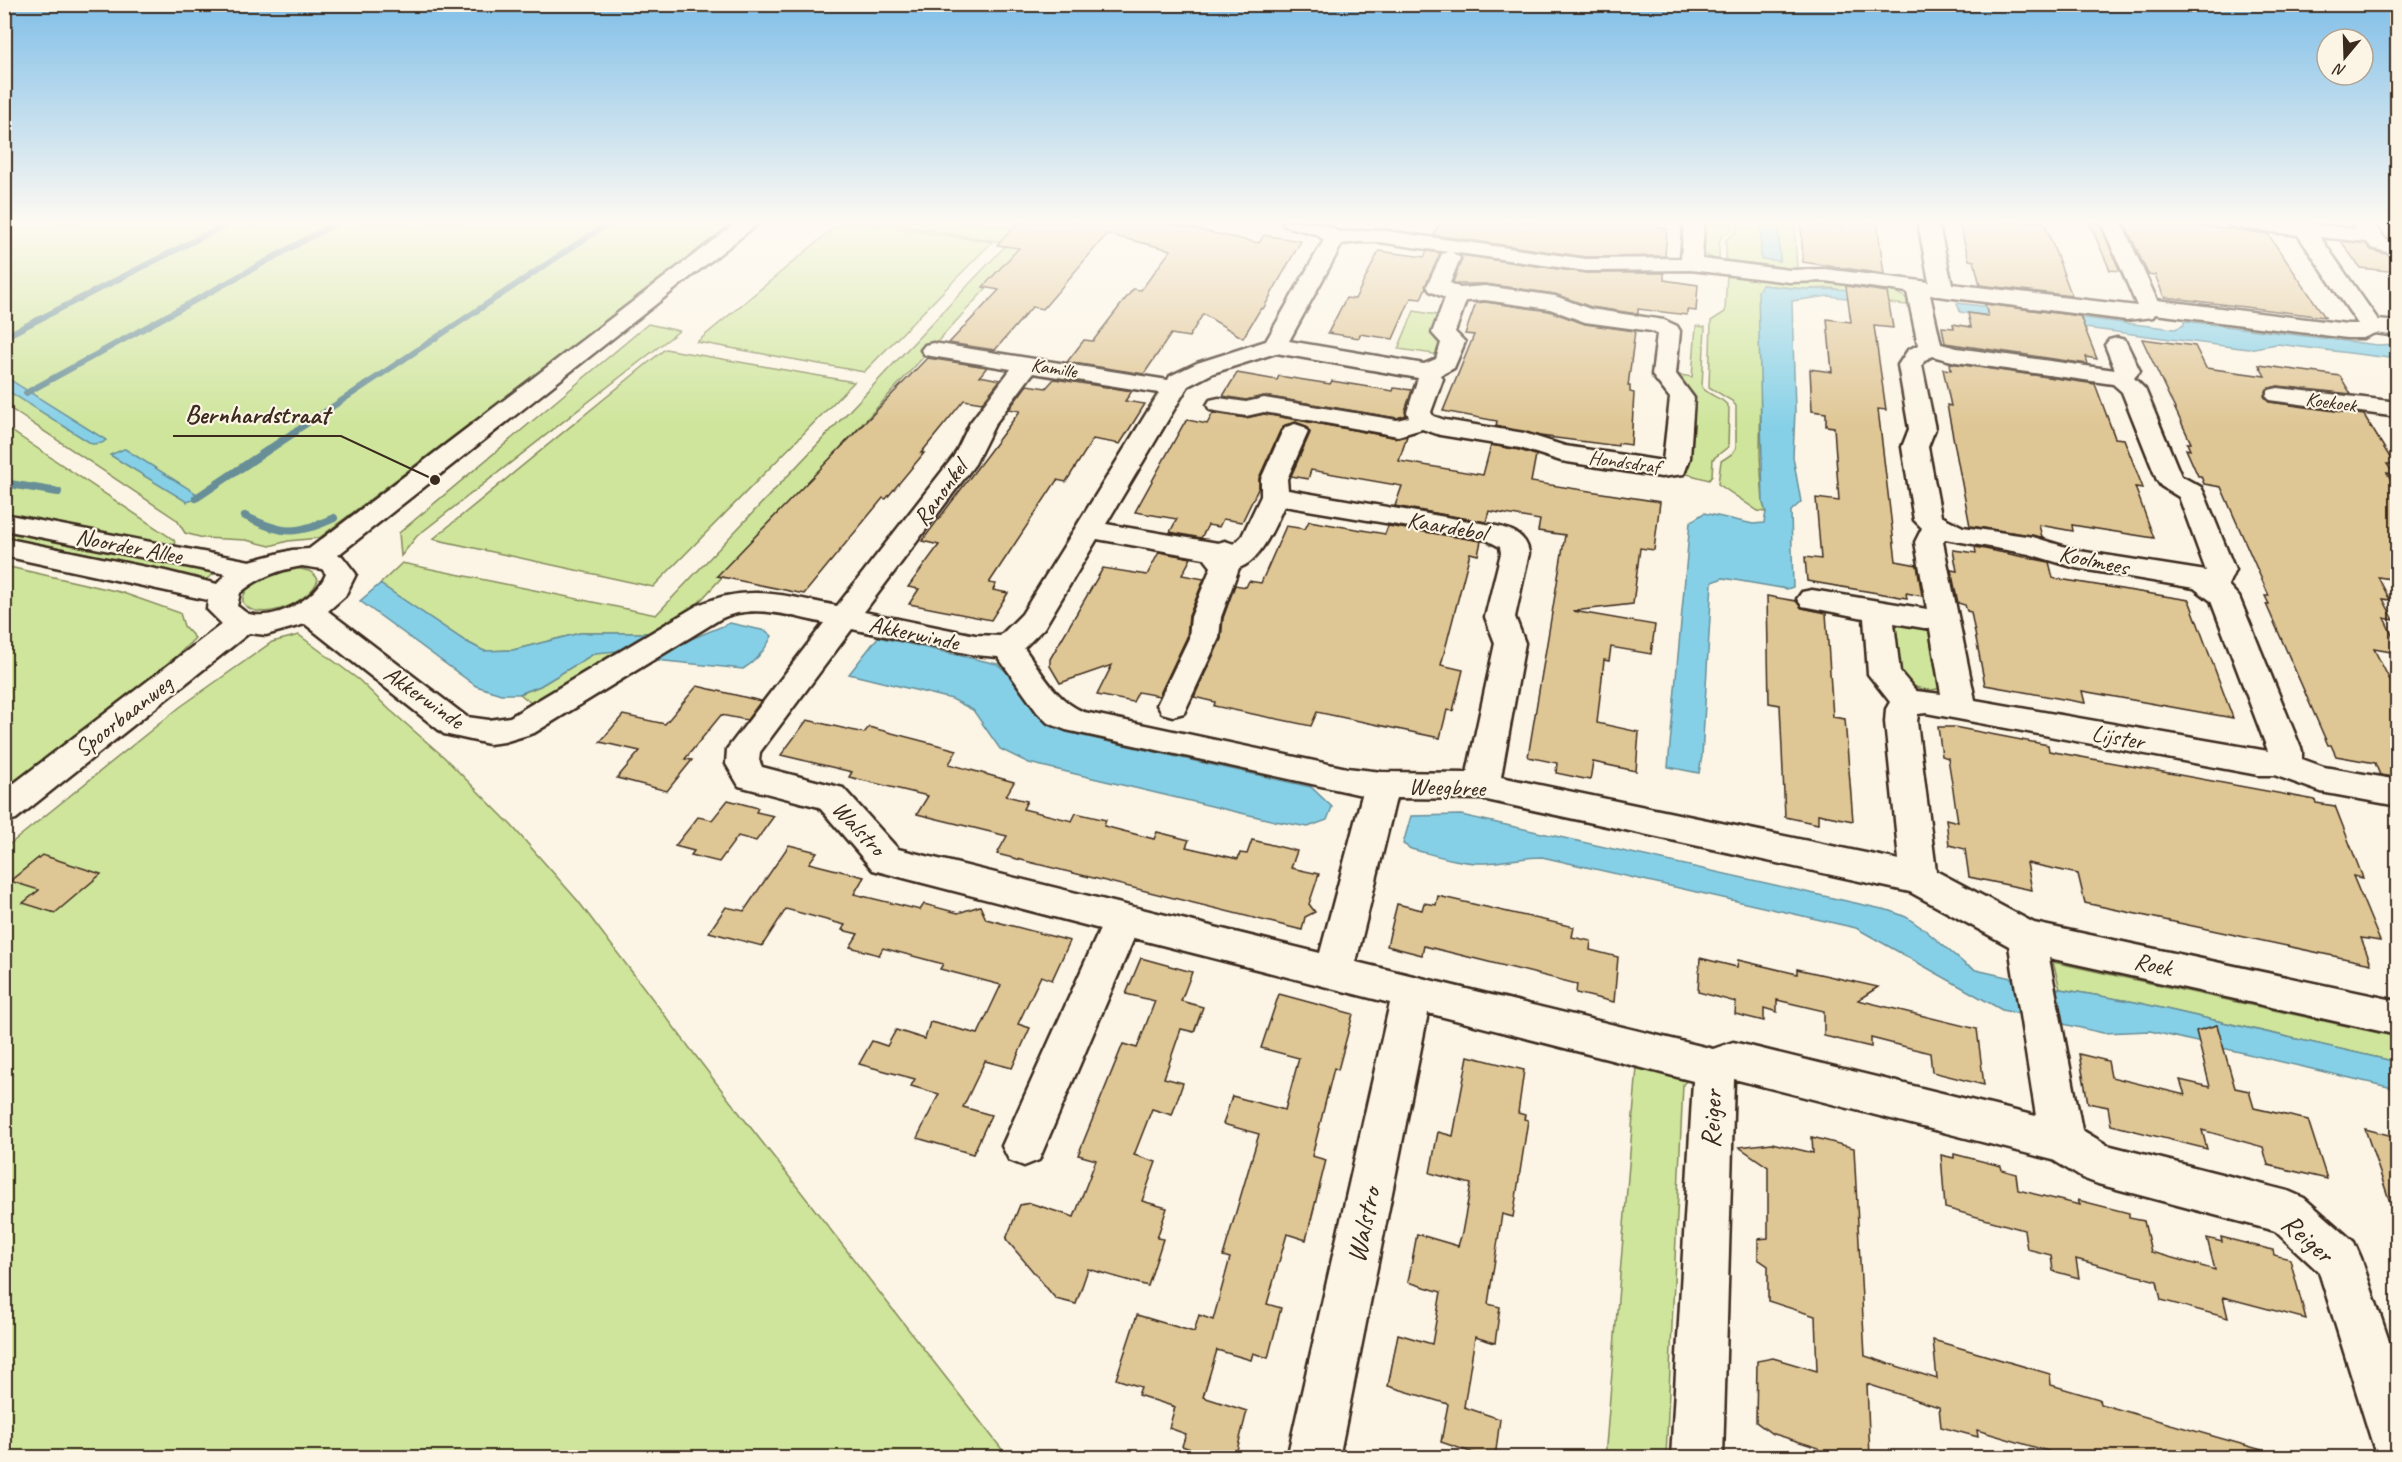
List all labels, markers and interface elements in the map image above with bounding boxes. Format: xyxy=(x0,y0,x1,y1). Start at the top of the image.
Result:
north arrow xyxy=(2315,27,2375,87)
text: N xyxy=(2330,58,2348,81)
street label: Kamille xyxy=(1029,352,1080,384)
street label: Koekoek xyxy=(2304,386,2360,418)
callout: Bernhardstraat xyxy=(173,392,341,436)
text: Bernhardstraat xyxy=(185,398,334,431)
street label: Hondsdraf xyxy=(1587,445,1666,480)
street label: Ranonkel xyxy=(906,451,976,532)
street label: Kaardebol xyxy=(1405,504,1493,548)
street label: Noorder Allee xyxy=(73,521,187,571)
street label: Koolmees xyxy=(2057,538,2133,582)
street label: Akkerwinde xyxy=(866,609,964,658)
street label: Akkerwinde xyxy=(378,659,472,737)
street label: Spoorbaanweg xyxy=(68,667,179,764)
street label: Lijster xyxy=(2090,718,2149,757)
street label: Weegbree xyxy=(1408,771,1488,803)
street label: Walstro xyxy=(826,794,894,864)
street label: Roek xyxy=(2131,945,2177,983)
street label: Reiger xyxy=(1692,1087,1730,1149)
street label: Walstro xyxy=(1338,1181,1389,1266)
street label: Reiger xyxy=(2275,1206,2343,1272)

